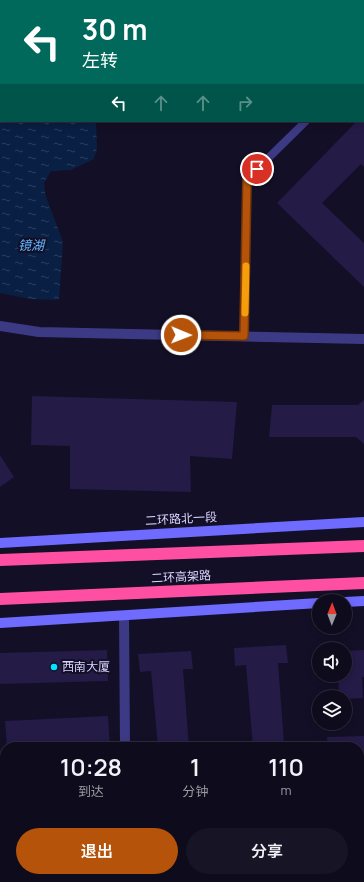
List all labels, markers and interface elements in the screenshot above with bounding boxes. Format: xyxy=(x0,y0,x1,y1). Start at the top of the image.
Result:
text: 30 m xyxy=(82,10,147,48)
icon: left xyxy=(16,16,68,68)
text: 左转 xyxy=(82,48,118,72)
icon: left xyxy=(108,92,130,114)
icon: ahead xyxy=(150,92,172,114)
icon: ahead xyxy=(192,92,214,114)
icon: right xyxy=(234,92,256,114)
pin xyxy=(240,152,274,186)
icon: arrive xyxy=(246,158,268,180)
water label: 镜湖 xyxy=(18,236,46,254)
position arrow xyxy=(160,314,202,356)
street label: 二环路北一段 xyxy=(145,508,217,529)
street label: 二环高架路 xyxy=(151,566,211,587)
north arrow xyxy=(312,594,352,634)
map controls xyxy=(312,594,352,730)
button: sound xyxy=(312,642,352,682)
place label: 西南大厦 xyxy=(62,658,110,675)
marker: 西南大厦 xyxy=(49,662,59,672)
button: layers xyxy=(312,690,352,730)
text: 10:28 xyxy=(60,750,122,783)
text: 1 xyxy=(190,750,200,783)
text: 110 xyxy=(268,750,304,783)
text: m xyxy=(281,781,292,799)
text: 到达 xyxy=(78,782,104,800)
text: 分钟 xyxy=(182,782,208,800)
button: 退出 xyxy=(16,828,178,874)
button: 分享 xyxy=(186,828,348,874)

